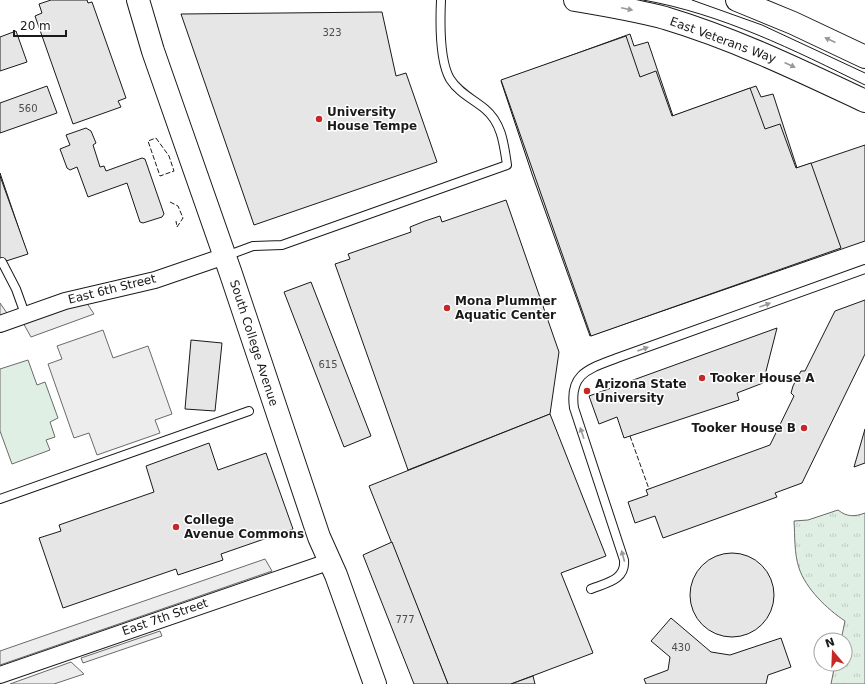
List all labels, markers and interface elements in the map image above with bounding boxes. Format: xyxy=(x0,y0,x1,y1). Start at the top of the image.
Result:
one-way arrow xyxy=(621,7,633,13)
scale bar xyxy=(14,12,66,38)
street label: East Veterans Way xyxy=(668,14,778,66)
text: 20 m xyxy=(20,19,51,33)
house number: 323 xyxy=(322,27,342,38)
one-way arrow xyxy=(824,37,835,43)
one-way arrow xyxy=(784,62,795,68)
house number: 560 xyxy=(18,103,38,114)
place label: University House Tempe xyxy=(327,105,417,133)
marker: University House Tempe xyxy=(314,114,324,124)
street label: East 6th Street xyxy=(67,271,158,307)
street label: South College Avenue xyxy=(227,278,281,408)
place label: Mona Plummer Aquatic Center xyxy=(455,294,557,322)
one-way arrow xyxy=(760,301,772,307)
marker: Mona Plummer Aquatic Center xyxy=(442,303,452,313)
one-way arrow xyxy=(637,345,649,351)
house number: 615 xyxy=(318,359,338,370)
place label: Tooker House A xyxy=(710,371,815,385)
marker: Tooker House A xyxy=(697,373,707,383)
place label: Arizona State University xyxy=(595,377,687,405)
marker: Arizona State University xyxy=(582,386,592,396)
place label: Tooker House B xyxy=(692,421,796,435)
marker: Tooker House B xyxy=(799,423,809,433)
one-way arrow xyxy=(579,427,585,439)
place label: College Avenue Commons xyxy=(184,513,304,541)
marker: College Avenue Commons xyxy=(171,522,181,532)
one-way arrow xyxy=(620,550,626,562)
street label: East 7th Street xyxy=(120,596,210,638)
house number: 777 xyxy=(395,614,415,625)
north arrow xyxy=(813,632,853,672)
text: N xyxy=(823,635,836,651)
house number: 430 xyxy=(671,642,691,653)

